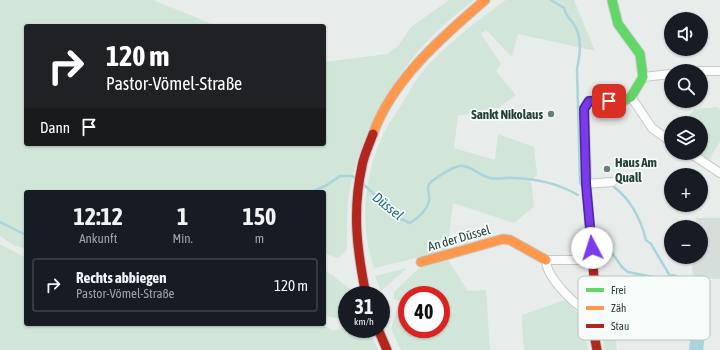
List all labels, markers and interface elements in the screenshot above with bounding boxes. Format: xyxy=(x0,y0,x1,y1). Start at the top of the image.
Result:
map controls xyxy=(664,12,708,264)
button: sound xyxy=(664,12,708,56)
icon: right xyxy=(40,40,92,92)
text: 120 m xyxy=(106,40,169,72)
button: search xyxy=(664,64,708,108)
text: Pastor-Vömel-Straße xyxy=(106,73,242,94)
pin xyxy=(592,84,626,118)
icon: arrive xyxy=(598,90,620,112)
place label: Sankt Nikolaus xyxy=(471,107,543,122)
marker: Sankt Nikolaus xyxy=(546,109,556,119)
icon: arrive xyxy=(78,116,100,138)
button: layers xyxy=(664,116,708,160)
text: Dann xyxy=(40,119,70,136)
place label: Haus Am Quall xyxy=(615,155,657,185)
marker: Haus Am Quall xyxy=(602,164,612,174)
button: + xyxy=(664,168,708,212)
water label: Düssel xyxy=(370,189,407,223)
text: 12:12 xyxy=(74,203,123,230)
text: 1 xyxy=(177,203,188,230)
text: 150 xyxy=(243,203,276,230)
button: − xyxy=(664,220,708,264)
street label: An der Düssel xyxy=(426,222,492,254)
position arrow xyxy=(571,227,613,269)
text: Ankunft xyxy=(79,231,117,246)
text: Min. xyxy=(173,231,193,246)
text: m xyxy=(255,231,264,246)
text: Rechts abbiegen xyxy=(76,269,166,286)
icon: right xyxy=(42,274,64,296)
legend xyxy=(578,276,710,340)
text: 120 m xyxy=(274,277,308,294)
text: Frei xyxy=(611,284,626,296)
text: Pastor-Vömel-Straße xyxy=(76,286,174,301)
speed limit sign: 40 xyxy=(398,286,450,338)
text: 31 xyxy=(355,295,373,318)
text: Zäh xyxy=(611,302,626,314)
text: km/h xyxy=(354,316,374,327)
text: Stau xyxy=(611,320,629,332)

